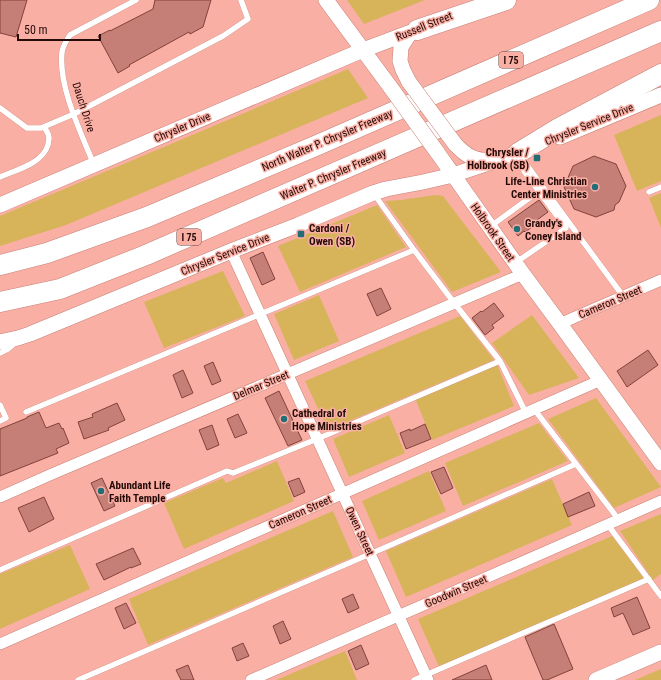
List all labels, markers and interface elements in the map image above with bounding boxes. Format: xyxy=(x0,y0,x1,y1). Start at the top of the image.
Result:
street label: Russell Street xyxy=(394,9,454,44)
scale bar xyxy=(18,16,100,42)
text: 50 m xyxy=(24,23,48,37)
road number: I 75 xyxy=(499,52,523,68)
street label: Dauch Drive xyxy=(69,81,98,134)
street label: Chrysler Service Drive xyxy=(543,101,635,148)
street label: North Walter P. Chrysler Freeway xyxy=(260,106,394,174)
street label: Chrysler Drive xyxy=(152,110,212,145)
street label: Walter P. Chrysler Freeway xyxy=(278,146,388,202)
place label: Chrysler / Holbrook (SB) xyxy=(467,146,529,172)
marker: Chrysler / Holbrook (SB) xyxy=(532,153,542,163)
place label: Life-Line Christian Center Ministries xyxy=(505,175,587,201)
marker: Life-Line Christian Center Ministries xyxy=(590,182,600,192)
street label: Holbrook Street xyxy=(468,201,517,264)
place label: Grandy's Coney Island xyxy=(525,217,582,243)
place label: Cardoni / Owen (SB) xyxy=(309,222,355,248)
marker: Grandy's Coney Island xyxy=(512,224,522,234)
road number: I 75 xyxy=(177,229,201,245)
marker: Cardoni / Owen (SB) xyxy=(296,229,306,239)
street label: Chrysler Service Drive xyxy=(179,231,271,278)
street label: Cameron Street xyxy=(577,283,644,322)
street label: Delmar Street xyxy=(231,368,291,403)
place label: Cathedral of Hope Ministries xyxy=(292,407,362,433)
marker: Cathedral of Hope Ministries xyxy=(279,414,289,424)
place label: Abundant Life Faith Temple xyxy=(109,479,171,505)
marker: Abundant Life Faith Temple xyxy=(96,486,106,496)
street label: Cameron Street xyxy=(267,493,334,532)
street label: Owen Street xyxy=(343,505,377,558)
street label: Goodwin Street xyxy=(423,573,489,610)

